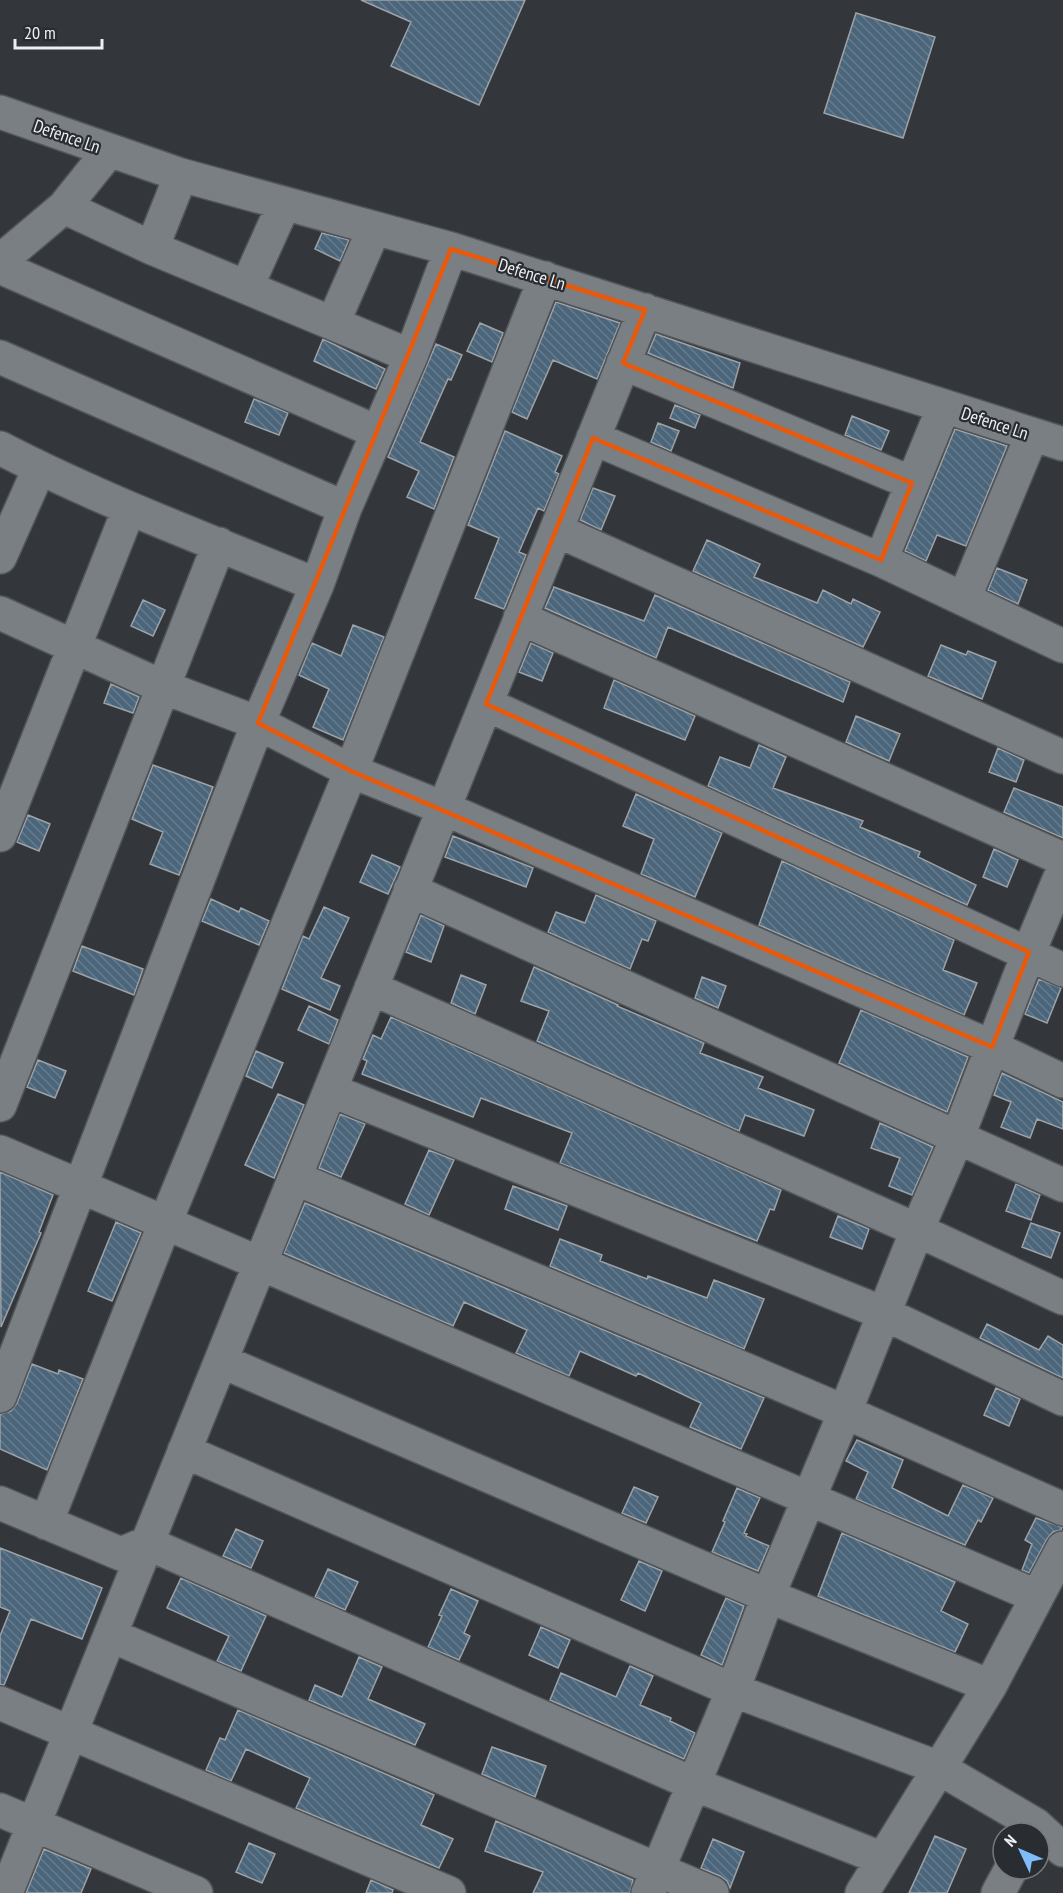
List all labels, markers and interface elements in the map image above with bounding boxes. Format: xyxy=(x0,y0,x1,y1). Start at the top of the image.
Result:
scale bar xyxy=(15,12,102,50)
text: 20 m xyxy=(24,21,56,44)
street label: Defence Ln xyxy=(31,114,103,158)
street label: Defence Ln xyxy=(496,253,568,295)
street label: Defence Ln xyxy=(959,401,1031,445)
north arrow xyxy=(991,1821,1051,1881)
text: N xyxy=(1000,1831,1020,1851)

